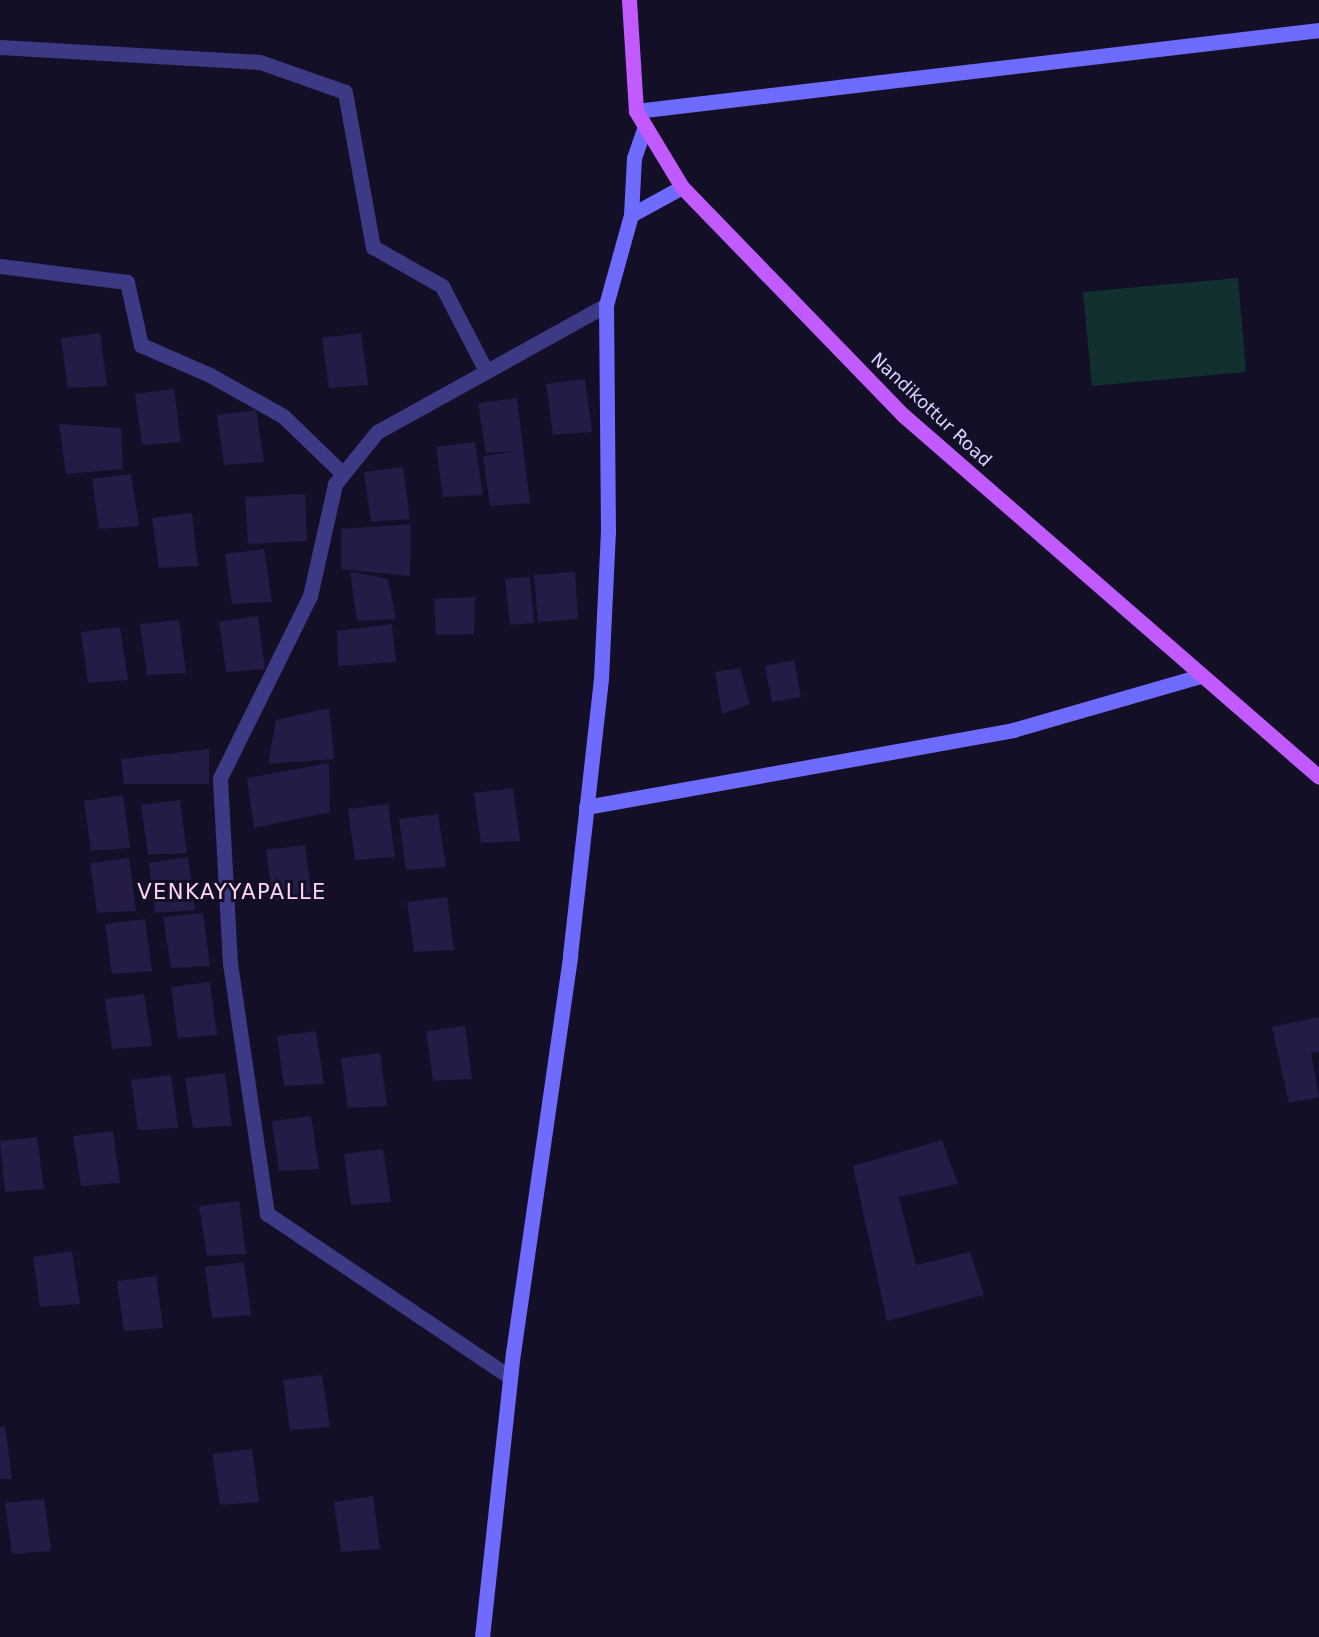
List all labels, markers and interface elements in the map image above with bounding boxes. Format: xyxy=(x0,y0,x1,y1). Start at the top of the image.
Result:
street label: Nandikottur Road xyxy=(866,349,996,471)
district label: VENKAYYAPALLE xyxy=(137,879,327,905)

